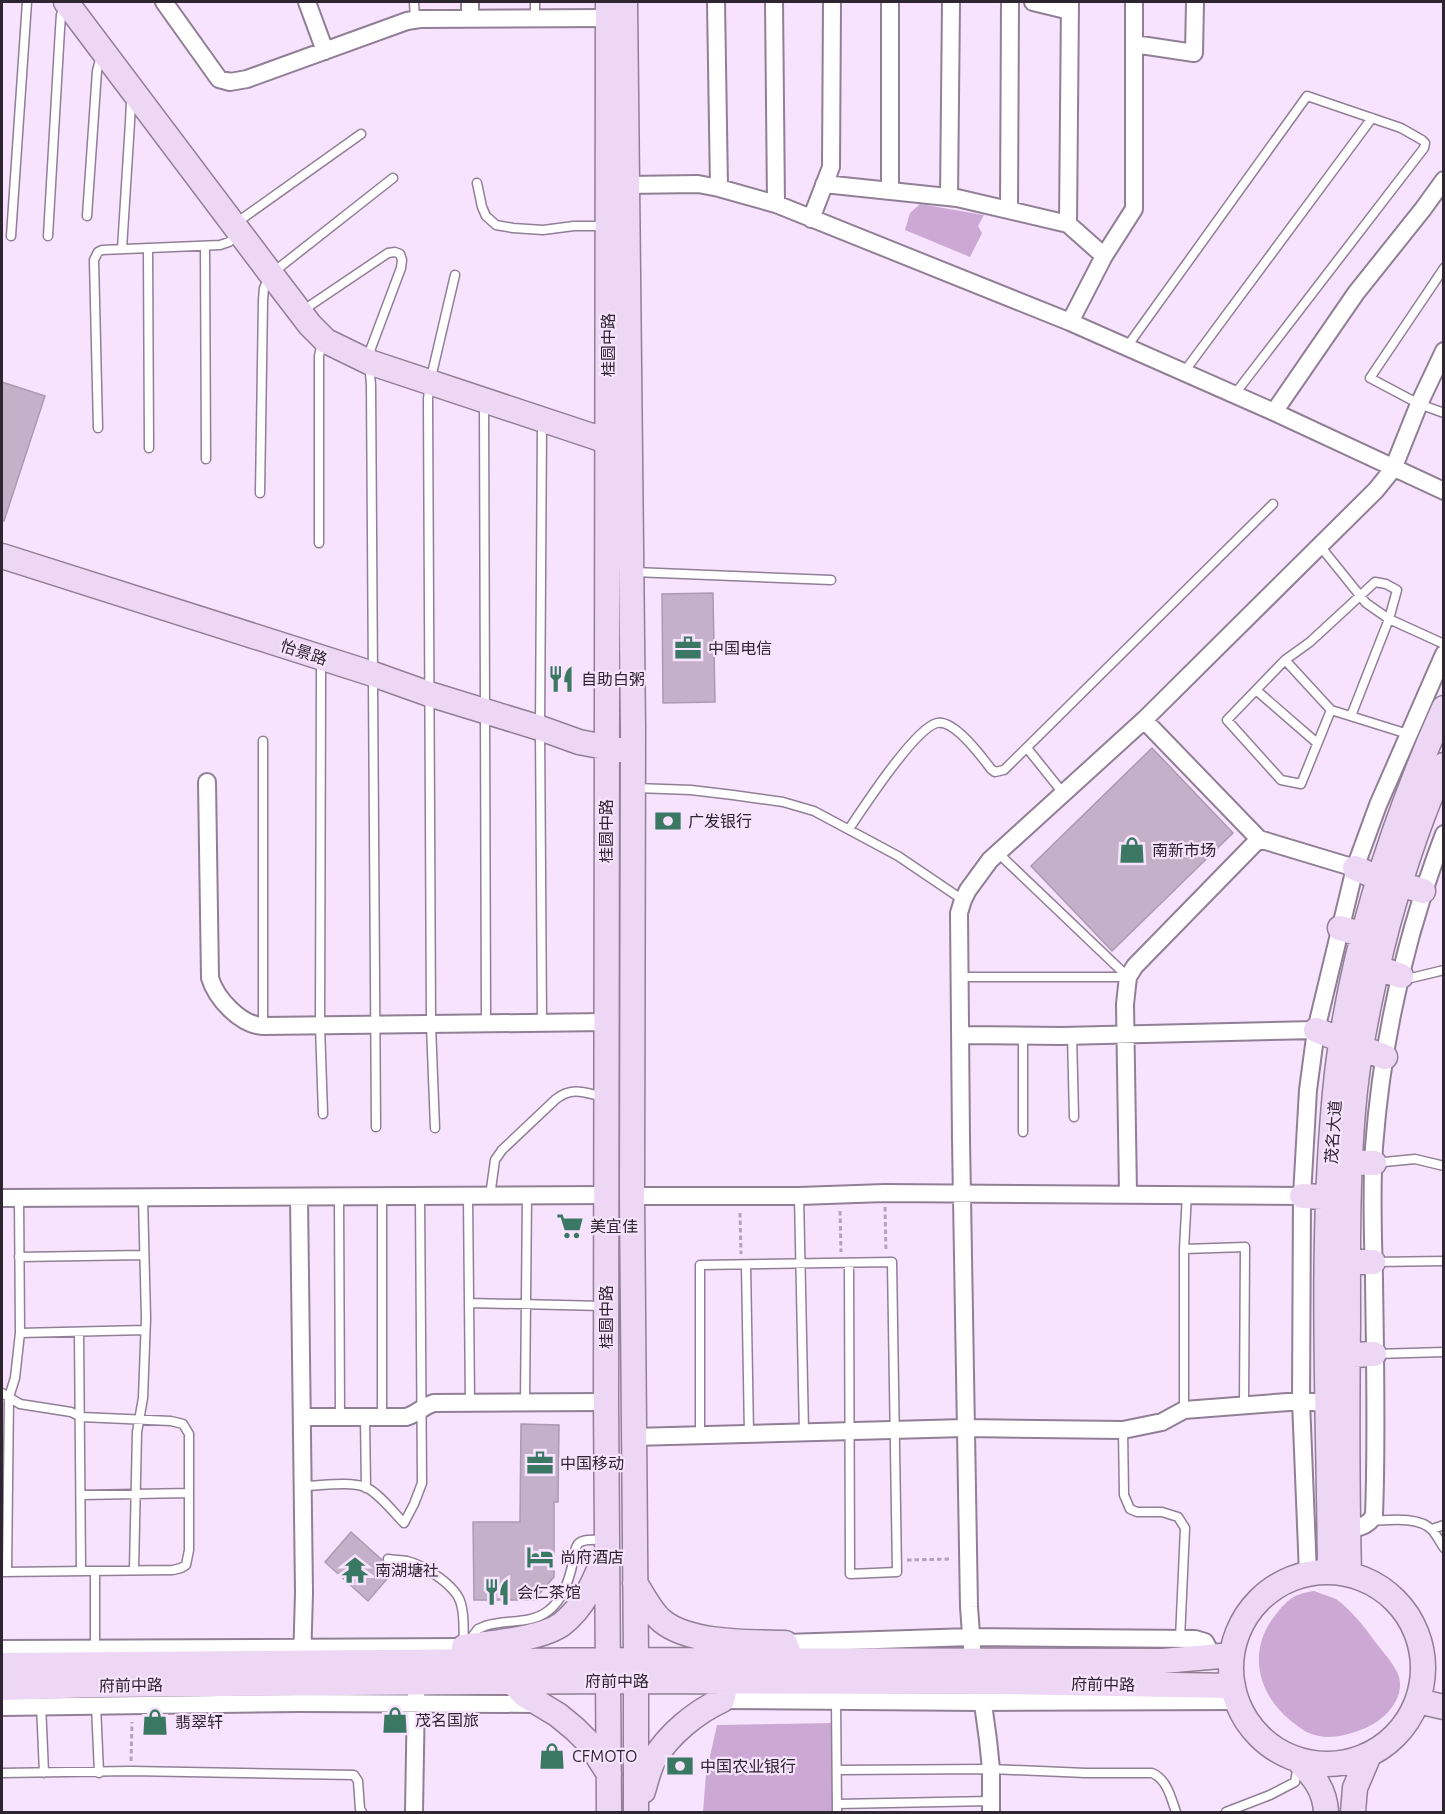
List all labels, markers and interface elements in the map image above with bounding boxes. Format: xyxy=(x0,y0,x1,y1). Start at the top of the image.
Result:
street label: 桂圆中路 xyxy=(599,313,617,377)
office icon: 中国电信 xyxy=(673,633,703,663)
street label: 怡景路 xyxy=(278,636,330,668)
place label: 中国电信 xyxy=(708,639,772,657)
restaurant icon: 自助白粥 xyxy=(546,664,576,694)
place label: 自助白粥 xyxy=(581,670,645,688)
street label: 桂圆中路 xyxy=(597,799,615,863)
bank icon: 广发银行 xyxy=(653,806,683,836)
place label: 广发银行 xyxy=(688,812,752,830)
shop icon: 南新市场 xyxy=(1117,835,1147,865)
place label: 南新市场 xyxy=(1152,841,1216,859)
street label: 茂名大道 xyxy=(1322,1099,1344,1165)
supermarket icon: 美宜佳 xyxy=(555,1211,585,1241)
place label: 美宜佳 xyxy=(590,1217,638,1235)
street label: 桂圆中路 xyxy=(597,1285,615,1349)
office icon: 中国移动 xyxy=(525,1448,555,1478)
place label: 中国移动 xyxy=(560,1454,624,1472)
hotel icon: 尚府酒店 xyxy=(525,1542,555,1572)
place label: 尚府酒店 xyxy=(560,1548,624,1566)
temple icon: 南湖塘社 xyxy=(340,1555,370,1585)
place label: 南湖塘社 xyxy=(375,1561,439,1579)
restaurant icon: 会仁茶馆 xyxy=(482,1577,512,1607)
place label: 会仁茶馆 xyxy=(517,1583,581,1601)
street label: 府前中路 xyxy=(585,1672,649,1690)
street label: 府前中路 xyxy=(1071,1674,1135,1694)
street label: 府前中路 xyxy=(99,1675,163,1695)
shop icon: 茂名国旅 xyxy=(380,1705,410,1735)
shop icon: 翡翠轩 xyxy=(140,1707,170,1737)
place label: 茂名国旅 xyxy=(415,1711,479,1729)
place label: 翡翠轩 xyxy=(175,1713,223,1731)
shop icon: CFMOTO xyxy=(537,1741,567,1771)
place label: CFMOTO xyxy=(572,1747,637,1765)
bank icon: 中国农业银行 xyxy=(665,1751,695,1781)
place label: 中国农业银行 xyxy=(700,1757,796,1775)

